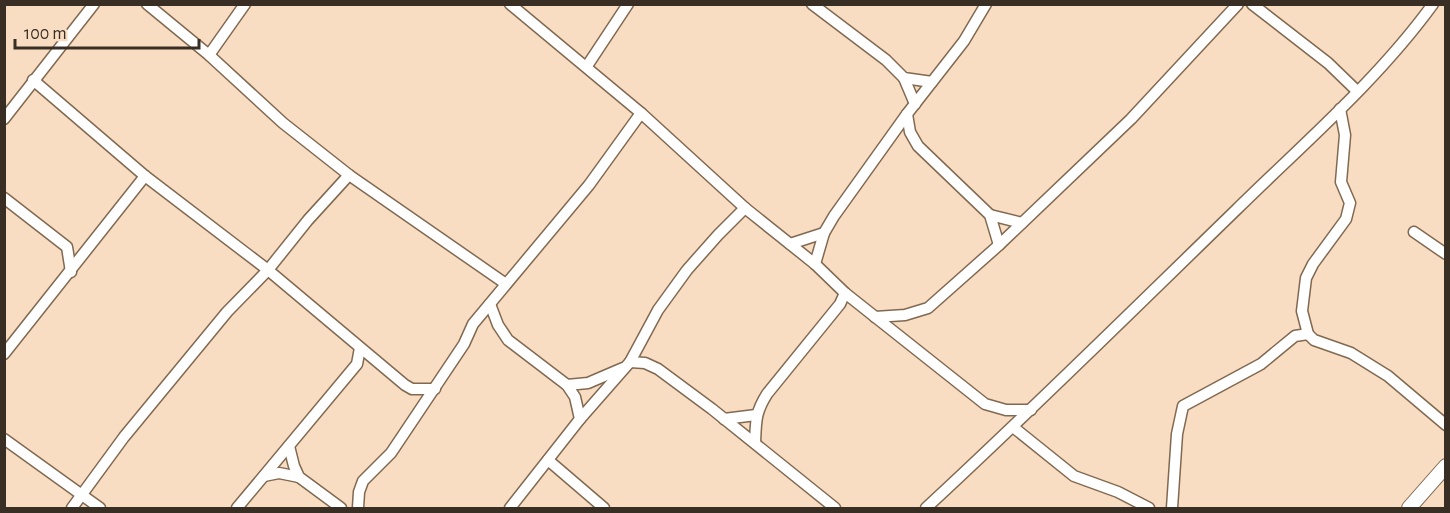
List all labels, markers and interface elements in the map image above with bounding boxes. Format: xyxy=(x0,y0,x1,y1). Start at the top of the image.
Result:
scale bar xyxy=(15,12,200,50)
text: 100 m xyxy=(24,25,67,43)

